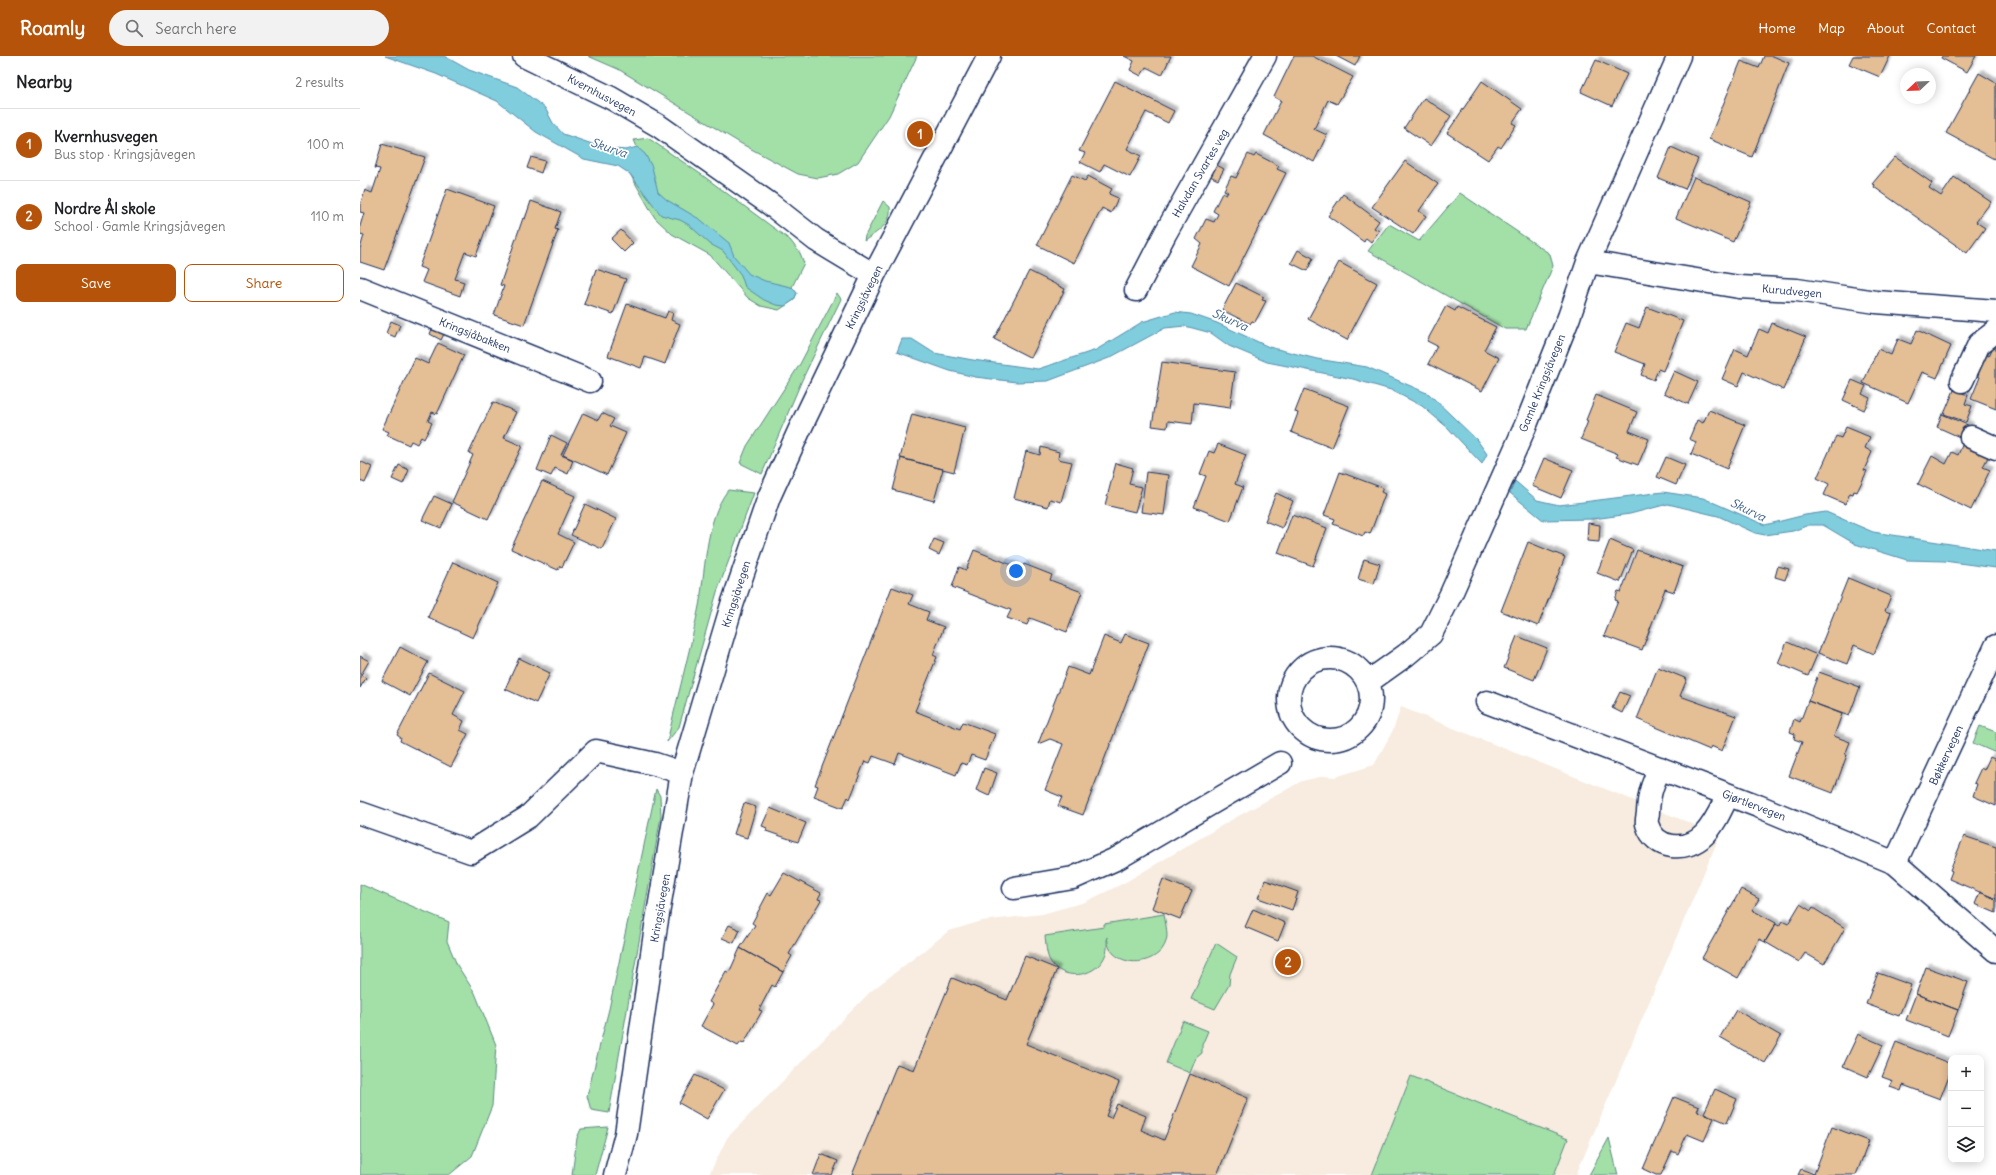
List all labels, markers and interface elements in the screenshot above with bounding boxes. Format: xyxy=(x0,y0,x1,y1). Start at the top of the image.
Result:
search box xyxy=(109,10,389,46)
text: Roamly xyxy=(20,16,85,40)
icon: search xyxy=(123,17,145,39)
text: Search here xyxy=(155,19,237,38)
text: Home xyxy=(1758,19,1796,37)
text: Map xyxy=(1818,19,1845,37)
text: About xyxy=(1867,19,1905,37)
text: Contact xyxy=(1927,19,1976,37)
north arrow xyxy=(1900,68,1936,104)
text: Nearby xyxy=(16,71,72,93)
street label: Kvernhusvegen xyxy=(565,71,639,119)
text: 2 results xyxy=(295,74,344,91)
pin: 1 xyxy=(907,119,933,149)
street label: Halvdan Svartes veg xyxy=(1169,126,1231,220)
text: Kvernhusvegen xyxy=(54,127,158,146)
water label: Skurva xyxy=(589,134,630,161)
text: 1 xyxy=(26,136,32,153)
text: 100 m xyxy=(307,136,344,153)
text: Bus stop · Kringsjåvegen xyxy=(54,146,196,163)
text: Nordre Ål skole xyxy=(54,199,156,218)
text: 2 xyxy=(25,208,33,225)
text: 110 m xyxy=(311,208,344,225)
text: School · Gamle Kringsjåvegen xyxy=(54,218,226,235)
street label: Kringsjåvegen xyxy=(842,263,886,331)
button: Save xyxy=(16,264,176,302)
button: Share xyxy=(184,264,344,302)
street label: Kurudvegen xyxy=(1761,281,1823,301)
water label: Skurva xyxy=(1210,305,1251,334)
street label: Kringsjåbakken xyxy=(437,314,513,356)
street label: Gamle Kringsjåvegen xyxy=(1516,332,1568,434)
water label: Skurva xyxy=(1728,495,1769,525)
street label: Kringsjåvegen xyxy=(719,559,753,629)
your location xyxy=(1006,561,1026,581)
street label: Bøkkervegen xyxy=(1926,723,1966,787)
street label: Gjørtlervegen xyxy=(1720,786,1788,824)
street label: Kringsjåvegen xyxy=(647,872,673,944)
pin: 2 xyxy=(1275,947,1301,977)
map controls xyxy=(1948,1055,1984,1163)
button: + xyxy=(1948,1055,1984,1091)
button: − xyxy=(1948,1091,1984,1127)
button: layers xyxy=(1948,1127,1984,1163)

